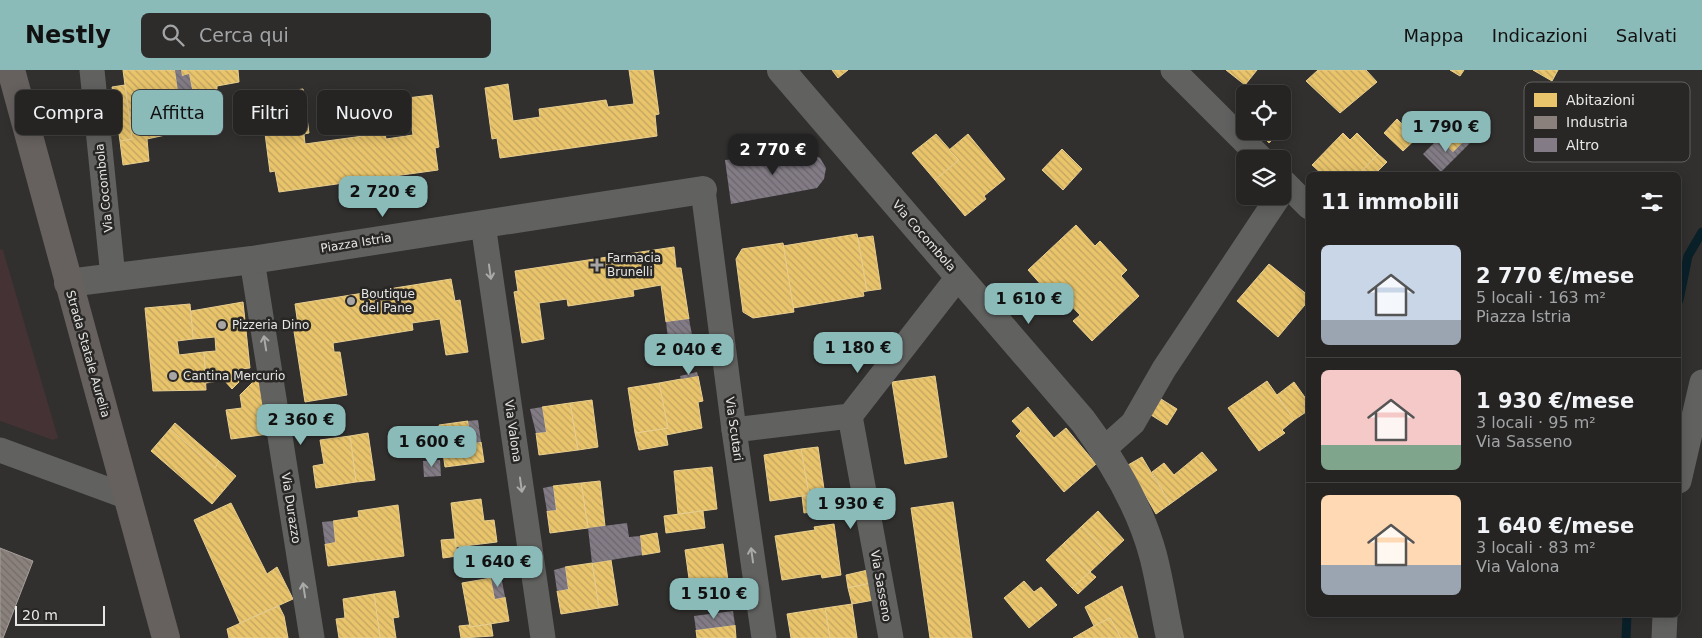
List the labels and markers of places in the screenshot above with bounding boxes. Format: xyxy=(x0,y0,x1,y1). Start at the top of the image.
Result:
pin: 1 790 € xyxy=(1400,111,1492,153)
pin: 2 770 € xyxy=(727,134,819,176)
pin: 2 720 € xyxy=(337,176,429,218)
place label: Farmacia Brunelli xyxy=(607,251,661,279)
marker: Farmacia Brunelli xyxy=(591,259,603,271)
pin: 1 610 € xyxy=(983,282,1075,325)
place label: Boutique del Pane xyxy=(361,287,415,315)
marker: Boutique del Pane xyxy=(345,295,357,307)
place label: Pizzeria Dino xyxy=(232,318,309,332)
marker: Pizzeria Dino xyxy=(216,319,228,331)
pin: 1 180 € xyxy=(812,332,904,374)
pin: 2 040 € xyxy=(643,334,735,376)
place label: Cantina Mercurio xyxy=(183,369,285,383)
marker: Cantina Mercurio xyxy=(167,370,179,382)
pin: 2 360 € xyxy=(255,404,347,446)
pin: 1 600 € xyxy=(386,426,478,468)
pin: 1 930 € xyxy=(805,488,897,530)
pin: 1 640 € xyxy=(452,546,544,588)
pin: 1 510 € xyxy=(668,578,760,620)

